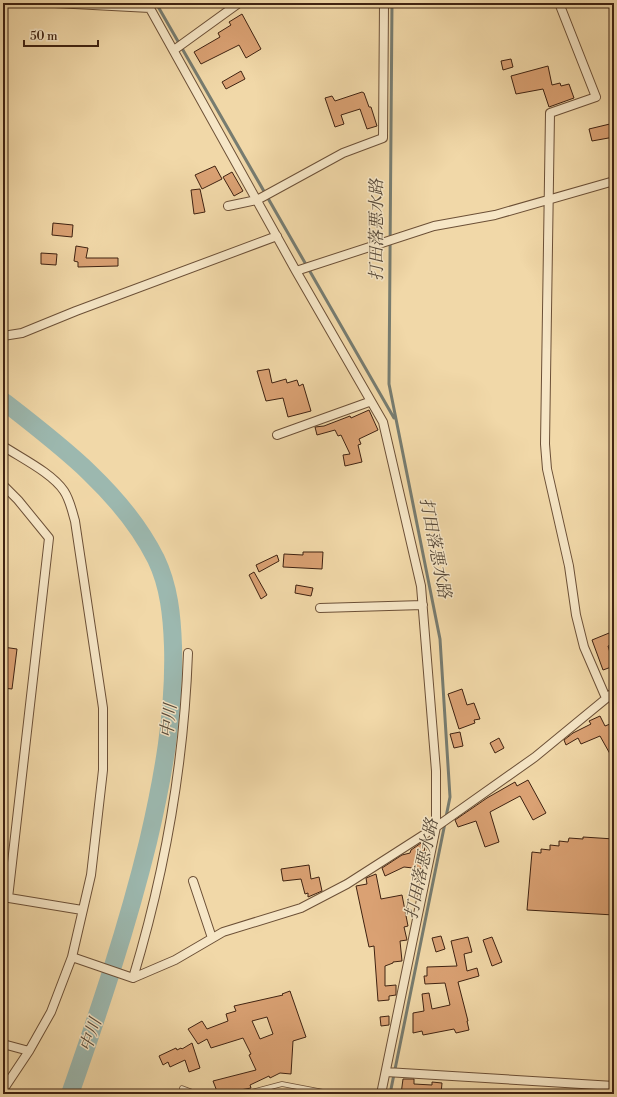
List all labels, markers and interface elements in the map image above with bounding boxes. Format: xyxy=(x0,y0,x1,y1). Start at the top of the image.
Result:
scale bar xyxy=(24,22,98,48)
text: 50 m xyxy=(30,29,58,44)
water label: 打田落悪水路 xyxy=(366,178,388,281)
water label: 打田落悪水路 xyxy=(414,496,456,601)
water label: 中川 xyxy=(156,701,182,739)
water label: 打田落悪水路 xyxy=(401,816,444,921)
water label: 中川 xyxy=(75,1013,108,1055)

